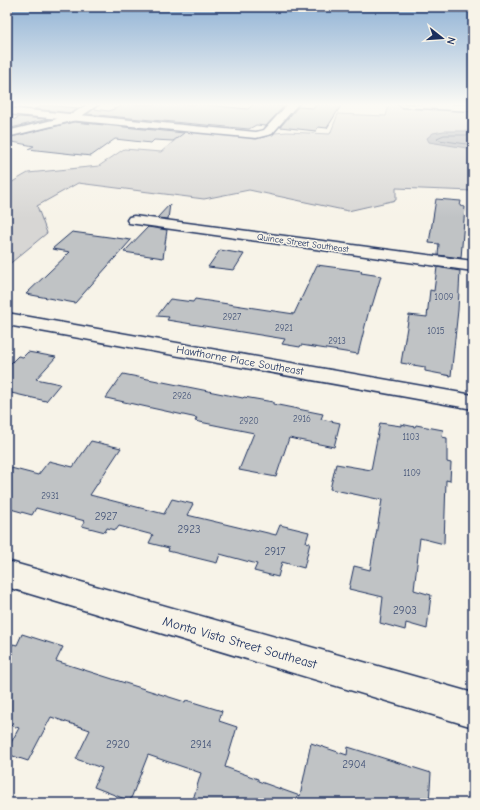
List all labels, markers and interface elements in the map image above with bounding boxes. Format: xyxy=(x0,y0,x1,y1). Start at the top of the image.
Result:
north arrow xyxy=(422,18,462,58)
text: N xyxy=(444,35,458,46)
street label: Quince Street Southeast xyxy=(256,232,350,254)
house number: 1009 xyxy=(434,292,454,302)
house number: 2927 xyxy=(223,312,242,322)
house number: 2921 xyxy=(275,323,293,333)
house number: 1015 xyxy=(427,326,445,336)
house number: 2913 xyxy=(328,336,346,346)
street label: Hawthorne Place Southeast xyxy=(175,343,305,378)
house number: 2926 xyxy=(172,391,192,401)
house number: 2916 xyxy=(293,414,311,424)
house number: 2920 xyxy=(239,416,259,426)
house number: 1103 xyxy=(402,432,420,442)
house number: 1109 xyxy=(403,468,421,478)
house number: 2931 xyxy=(41,491,59,501)
house number: 2927 xyxy=(95,510,117,523)
house number: 2923 xyxy=(178,523,200,536)
house number: 2917 xyxy=(264,545,286,558)
house number: 2903 xyxy=(393,604,417,617)
street label: Monta Vista Street Southeast xyxy=(161,613,320,672)
house number: 2920 xyxy=(106,738,130,751)
house number: 2914 xyxy=(190,738,212,751)
house number: 2904 xyxy=(342,758,366,771)

